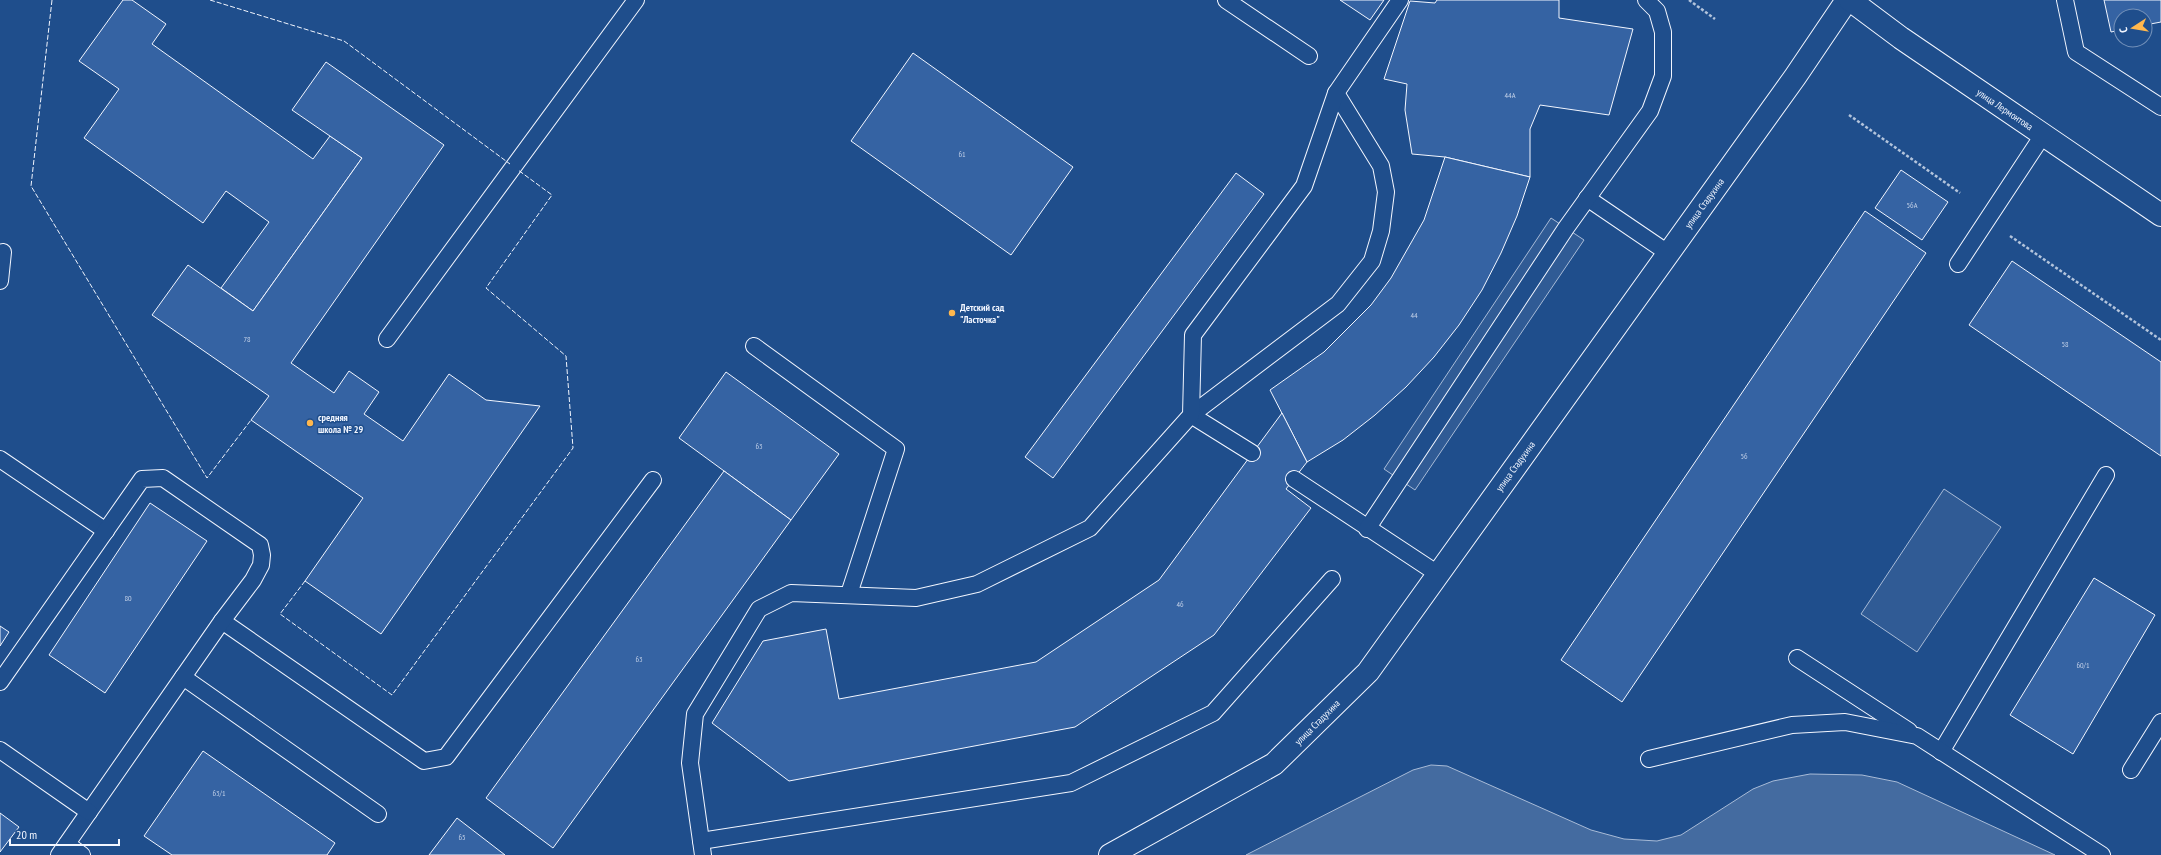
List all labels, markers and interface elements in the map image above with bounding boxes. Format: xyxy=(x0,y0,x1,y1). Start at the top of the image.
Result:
north arrow xyxy=(2113,8,2153,48)
text: С xyxy=(2116,26,2131,34)
street label: улица Лермонтова xyxy=(1974,86,2035,133)
house number: 44А xyxy=(1505,90,1516,100)
house number: 61 xyxy=(958,149,966,159)
street label: улица Стадухина xyxy=(1682,176,1727,231)
house number: 56А xyxy=(1907,200,1918,210)
place label: Детский сад "Ласточка" xyxy=(960,301,1005,326)
marker: Детский сад "Ласточка" xyxy=(947,308,957,318)
house number: 44 xyxy=(1410,310,1418,320)
house number: 78 xyxy=(243,334,251,344)
house number: 58 xyxy=(2061,339,2069,349)
place label: средняя школа № 29 xyxy=(318,411,364,436)
marker: средняя школа № 29 xyxy=(305,418,315,428)
street label: улица Стадухина xyxy=(1493,439,1538,494)
house number: 63 xyxy=(755,441,763,451)
house number: 56 xyxy=(1740,451,1748,461)
house number: 80 xyxy=(124,593,132,603)
house number: 46 xyxy=(1176,599,1184,609)
house number: 63 xyxy=(635,654,643,664)
house number: 60/1 xyxy=(2076,660,2090,670)
street label: улица Стадухина xyxy=(1292,697,1343,748)
house number: 63/1 xyxy=(212,788,226,798)
scale bar xyxy=(10,821,119,847)
text: 20 m xyxy=(16,827,37,842)
house number: 65 xyxy=(458,832,466,842)

